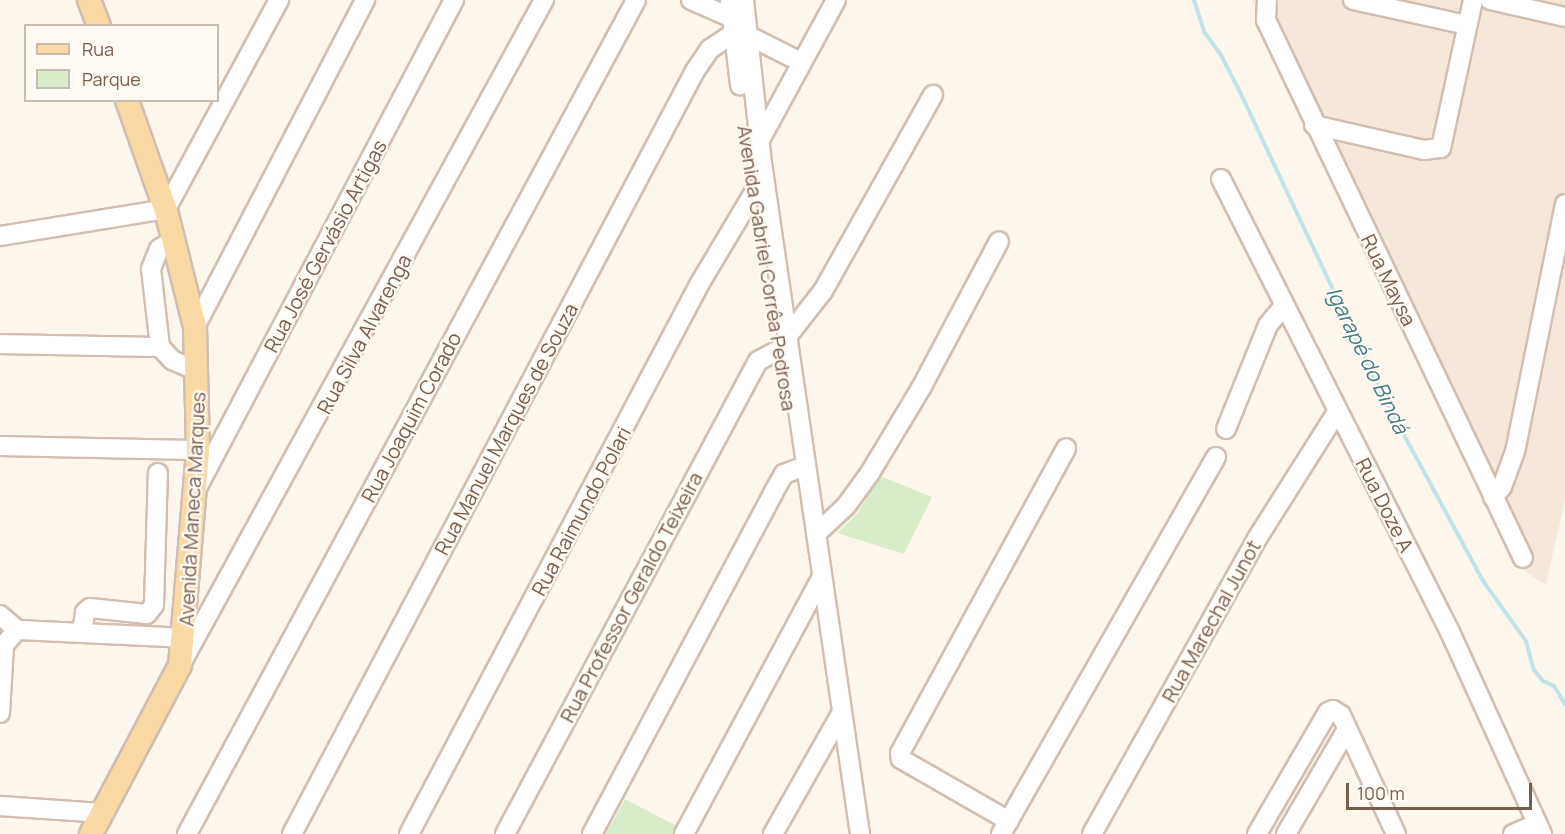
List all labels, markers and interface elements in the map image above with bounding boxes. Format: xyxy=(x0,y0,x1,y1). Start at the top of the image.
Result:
legend xyxy=(24,24,219,102)
text: Rua xyxy=(82,37,114,61)
text: Parque xyxy=(82,67,141,91)
street label: Avenida Gabriel Corrêa Pedrosa xyxy=(733,123,801,413)
street label: Rua José Gervásio Artigas xyxy=(259,136,391,356)
street label: Rua Maysa xyxy=(1356,230,1422,330)
street label: Rua Silva Alvarenga xyxy=(312,250,416,418)
water label: Igarapé do Bindá xyxy=(1322,283,1414,437)
street label: Rua Manuel Marques de Souza xyxy=(429,299,583,559)
street label: Rua Joaquim Corado xyxy=(356,328,466,506)
street label: Avenida Maneca Marques xyxy=(174,391,210,627)
street label: Rua Raimundo Polari xyxy=(526,422,636,600)
street label: Rua Doze A xyxy=(1351,454,1419,556)
street label: Rua Professor Geraldo Teixeira xyxy=(555,468,707,726)
street label: Rua Marechal Junot xyxy=(1156,536,1266,706)
scale bar xyxy=(1349,771,1535,809)
text: 100 m xyxy=(1357,781,1405,805)

